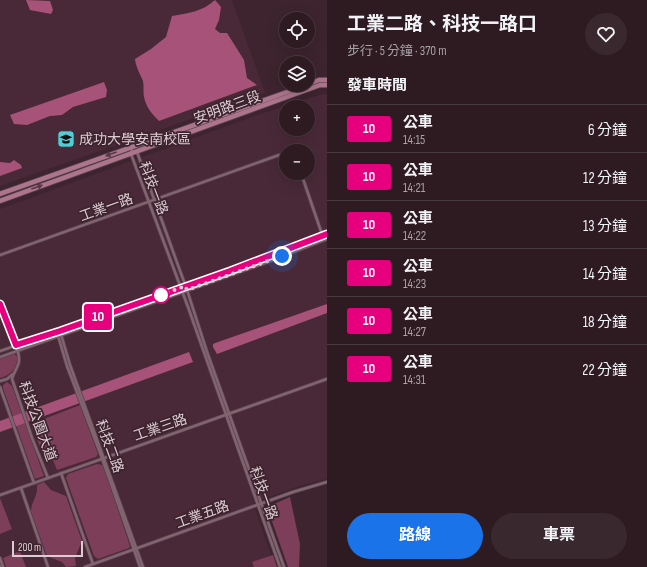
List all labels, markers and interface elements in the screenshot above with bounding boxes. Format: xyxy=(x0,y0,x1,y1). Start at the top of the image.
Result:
map controls xyxy=(279,12,315,180)
button: locate xyxy=(279,12,315,48)
text: 工業二路、科技一路口 xyxy=(347,13,537,36)
button: heart xyxy=(585,13,627,55)
text: 步行 · 5 分鐘 · 370 m xyxy=(347,43,447,59)
button: layers xyxy=(279,56,315,92)
text: 發車時間 xyxy=(347,76,407,95)
street label: 安明路三段 xyxy=(191,88,263,127)
button: + xyxy=(279,100,315,136)
text: 公車 xyxy=(403,113,433,132)
text: 10 xyxy=(363,120,375,137)
text: 6 分鐘 xyxy=(588,121,627,140)
school or university icon: 成功大學安南校區 xyxy=(56,129,76,149)
place label: 成功大學安南校區 xyxy=(79,131,191,148)
text: 14:15 xyxy=(403,132,425,148)
button: − xyxy=(279,144,315,180)
one-way arrow xyxy=(105,152,117,158)
street label: 科技一路 xyxy=(136,159,172,217)
text: 公車 xyxy=(403,161,433,180)
text: 10 xyxy=(363,168,375,185)
text: 12 分鐘 xyxy=(583,169,627,188)
text: 14:21 xyxy=(403,180,425,196)
one-way arrow xyxy=(31,184,43,190)
street label: 工業一路 xyxy=(77,190,135,225)
text: 公車 xyxy=(403,209,433,228)
text: 10 xyxy=(363,216,375,233)
text: 13 分鐘 xyxy=(583,217,627,236)
text: 14:22 xyxy=(403,228,426,244)
your location xyxy=(272,246,292,266)
text: 公車 xyxy=(403,257,433,276)
text: 10 xyxy=(363,264,375,281)
text: 14 分鐘 xyxy=(583,265,627,284)
text: 14:23 xyxy=(403,276,426,292)
unlabelled marker xyxy=(152,286,170,304)
line badge: 10 xyxy=(80,304,116,330)
text: 公車 xyxy=(403,305,433,324)
text: 10 xyxy=(92,308,104,325)
text: 10 xyxy=(363,312,375,329)
text: 18 分鐘 xyxy=(583,313,627,332)
text: 14:27 xyxy=(403,324,426,340)
text: 公車 xyxy=(403,353,433,372)
text: 10 xyxy=(363,360,375,377)
text: 22 分鐘 xyxy=(582,361,627,380)
text: 14:31 xyxy=(403,372,425,388)
street label: 科技公園大道 xyxy=(15,379,60,464)
street label: 工業三路 xyxy=(131,410,189,445)
street label: 科技二路 xyxy=(92,417,127,475)
street label: 科技一路 xyxy=(246,464,281,522)
street label: 工業五路 xyxy=(173,497,231,532)
button: 路線 xyxy=(347,513,483,559)
button: 車票 xyxy=(491,513,627,559)
scale bar xyxy=(12,539,83,558)
text: 200 m xyxy=(18,541,41,554)

